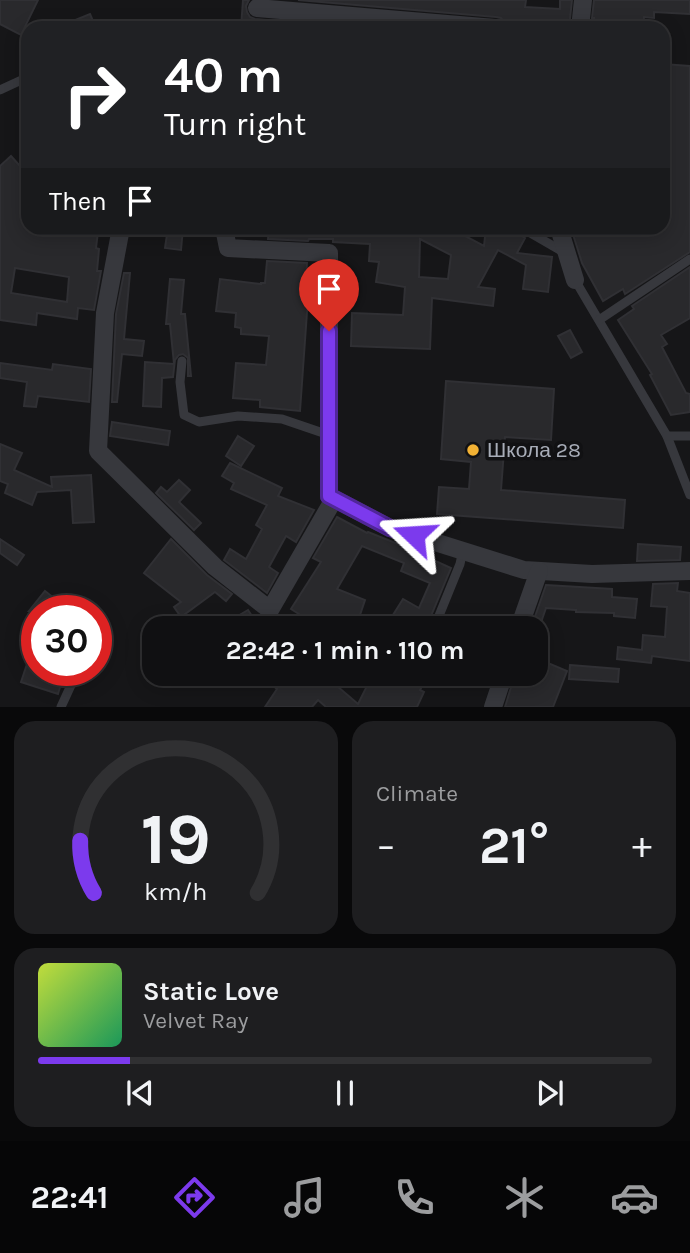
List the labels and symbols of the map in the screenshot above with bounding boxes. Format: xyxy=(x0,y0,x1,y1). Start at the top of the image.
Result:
pin xyxy=(299,259,359,331)
place label: Школа 28 xyxy=(487,438,581,462)
marker: Школа 28 xyxy=(465,442,481,458)
position arrow xyxy=(377,498,451,572)
speed limit sign: 30 xyxy=(21,595,112,686)

